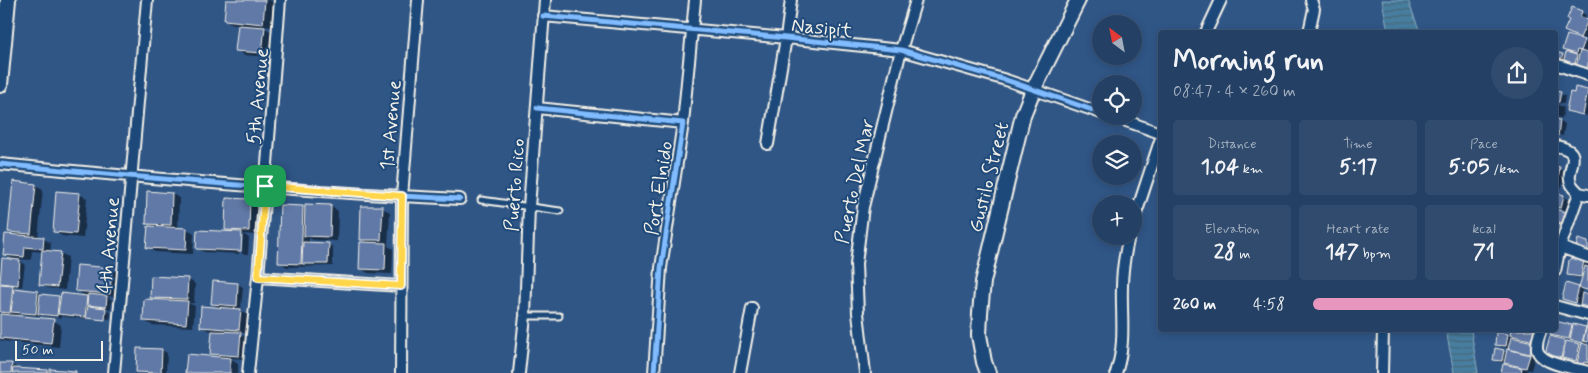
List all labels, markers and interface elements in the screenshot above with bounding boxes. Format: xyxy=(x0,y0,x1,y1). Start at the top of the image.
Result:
street label: Nasipit xyxy=(790,12,854,45)
north arrow xyxy=(1092,15,1142,65)
map controls xyxy=(1092,15,1142,245)
text: Morning run xyxy=(1173,43,1324,80)
street label: 5th Avenue xyxy=(241,47,276,146)
button: share xyxy=(1491,47,1543,99)
button: locate xyxy=(1092,75,1142,125)
street label: 1st Avenue xyxy=(374,79,409,172)
text: 08:47 · 4 × 260 m xyxy=(1173,81,1296,102)
street label: Puerto Del Mar xyxy=(829,116,882,246)
street label: Gustilo Street xyxy=(963,119,1016,236)
button: layers xyxy=(1092,135,1142,185)
text: Distance xyxy=(1207,135,1257,153)
text: Time xyxy=(1343,135,1373,153)
text: Pace xyxy=(1470,135,1498,153)
street label: Puerto Rico xyxy=(499,138,532,233)
street label: Port Elnido xyxy=(639,139,680,237)
text: 1.04 xyxy=(1201,153,1239,181)
text: 5:17 xyxy=(1339,153,1377,181)
text: 5:05 xyxy=(1448,153,1489,181)
text: km xyxy=(1239,160,1263,178)
text: /km xyxy=(1489,160,1520,178)
pin xyxy=(244,165,286,207)
icon: arrive xyxy=(251,172,279,200)
button: + xyxy=(1092,195,1142,245)
street label: 4th Avenue xyxy=(92,196,127,294)
text: Elevation xyxy=(1204,220,1260,238)
text: Heart rate xyxy=(1327,220,1389,238)
text: kcal xyxy=(1472,220,1496,238)
text: 28 xyxy=(1214,238,1235,266)
text: 147 xyxy=(1325,238,1359,266)
text: 71 xyxy=(1473,238,1495,266)
text: m xyxy=(1235,245,1250,263)
text: bpm xyxy=(1359,245,1391,263)
text: 260 m xyxy=(1173,294,1216,315)
text: 4:58 xyxy=(1253,294,1285,315)
scale bar xyxy=(15,338,102,361)
text: 50 m xyxy=(22,341,53,359)

